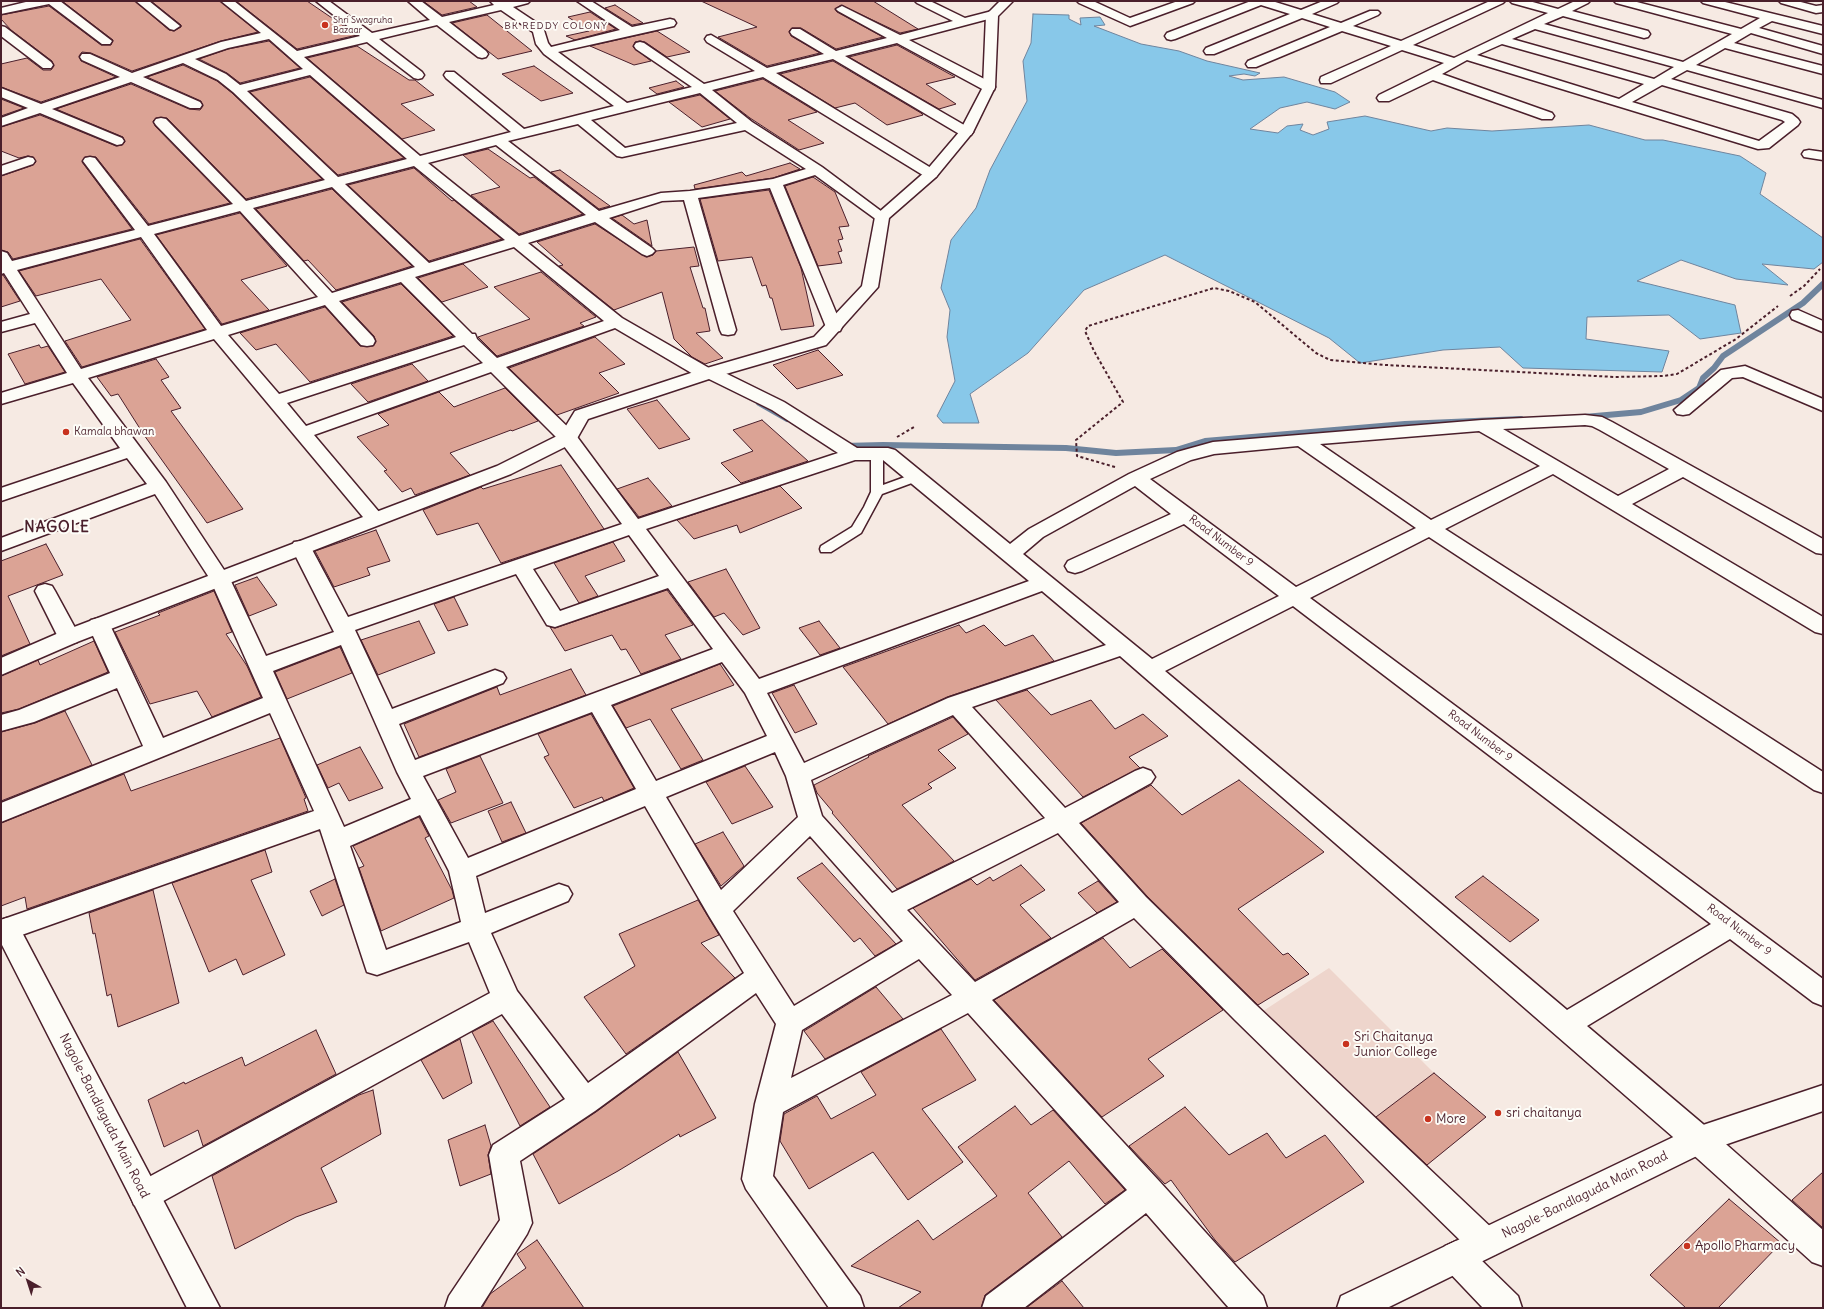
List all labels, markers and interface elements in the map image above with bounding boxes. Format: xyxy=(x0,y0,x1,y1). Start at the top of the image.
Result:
place label: Shri Swagruha Bazaar xyxy=(333,15,392,36)
marker: Shri Swagruha Bazaar xyxy=(320,20,330,30)
district label: BK REDDY COLONY xyxy=(504,20,608,32)
place label: Kamala bhawan xyxy=(74,425,154,439)
marker: Kamala bhawan xyxy=(61,427,71,437)
street label: Road Number 9 xyxy=(1186,512,1256,570)
district label: NAGOLE xyxy=(24,519,90,537)
street label: Road Number 9 xyxy=(1445,707,1515,765)
street label: Road Number 9 xyxy=(1704,901,1774,959)
place label: Sri Chaitanya Junior College xyxy=(1354,1029,1437,1060)
street label: Nagole-Bandlaguda Main Road xyxy=(56,1031,152,1201)
marker: Sri Chaitanya Junior College xyxy=(1341,1039,1351,1049)
place label: sri chaitanya xyxy=(1506,1105,1582,1121)
marker: sri chaitanya xyxy=(1493,1108,1503,1118)
place label: More xyxy=(1436,1111,1466,1127)
marker: More xyxy=(1423,1114,1433,1124)
street label: Nagole-Bandlaguda Main Road xyxy=(1500,1148,1670,1242)
place label: Apollo Pharmacy xyxy=(1695,1238,1795,1254)
marker: Apollo Pharmacy xyxy=(1682,1241,1692,1251)
north arrow xyxy=(8,1261,48,1301)
text: N xyxy=(13,1264,28,1280)

